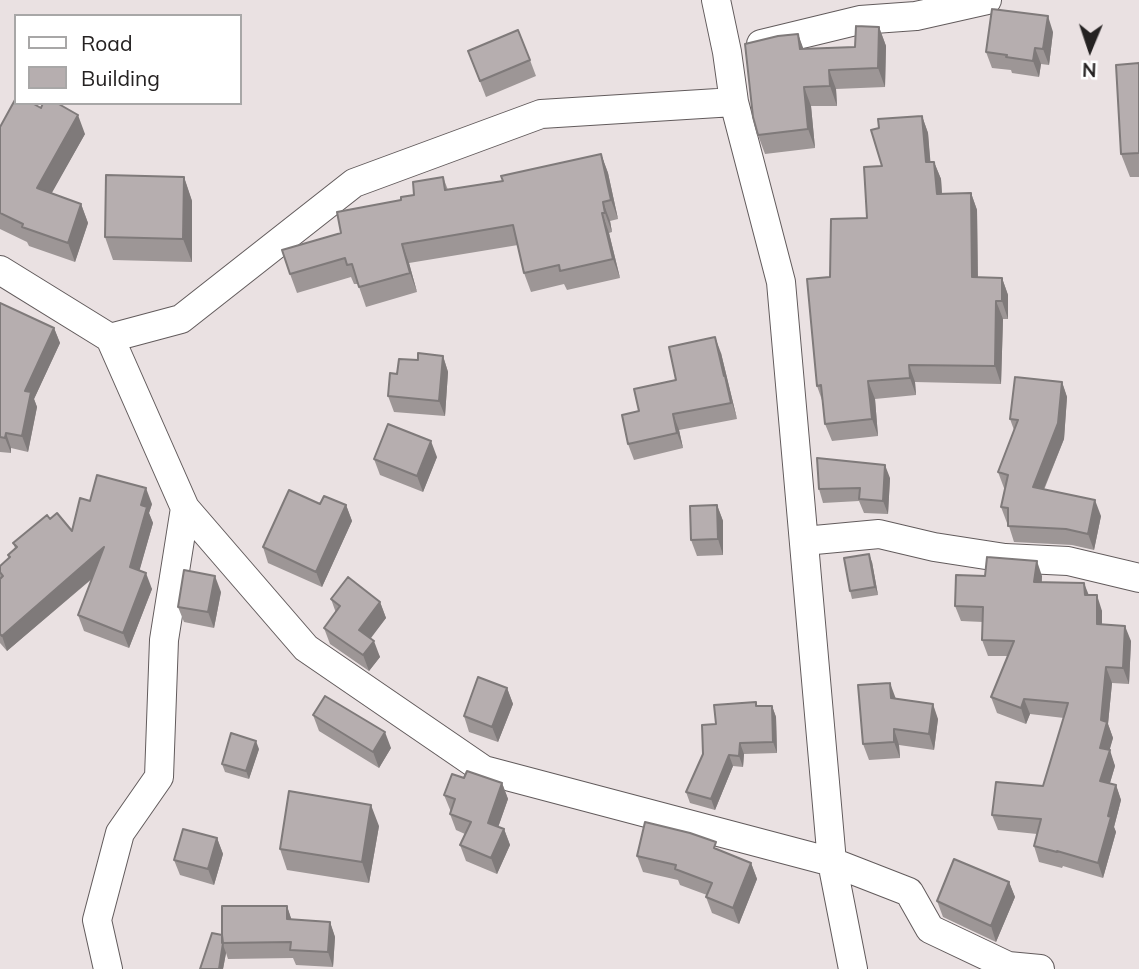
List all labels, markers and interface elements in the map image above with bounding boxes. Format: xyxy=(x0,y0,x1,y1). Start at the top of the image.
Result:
legend xyxy=(14,14,242,105)
north arrow xyxy=(1055,14,1125,84)
text: Road xyxy=(81,30,132,56)
text: N xyxy=(1082,58,1097,82)
text: Building xyxy=(81,65,160,91)

